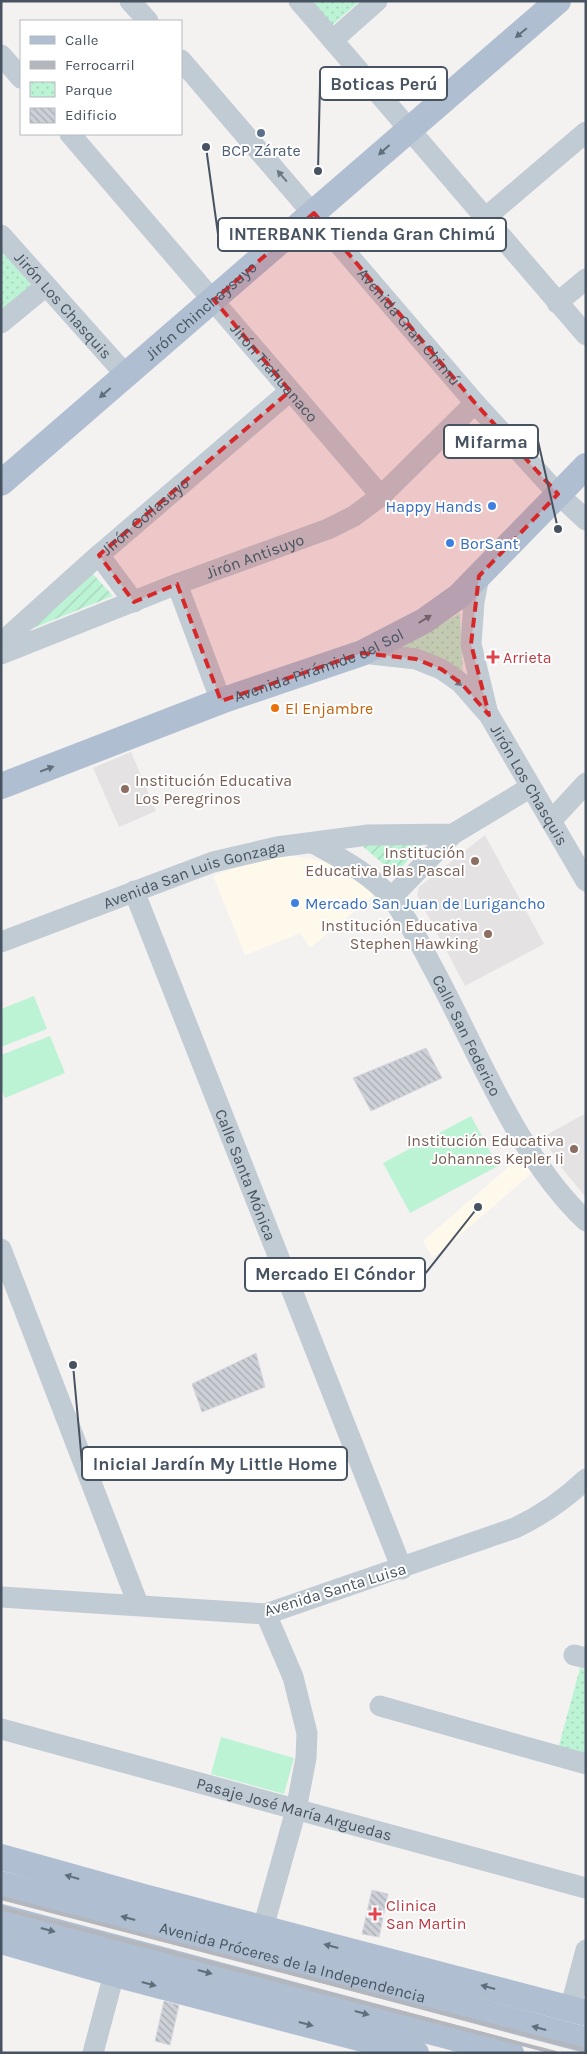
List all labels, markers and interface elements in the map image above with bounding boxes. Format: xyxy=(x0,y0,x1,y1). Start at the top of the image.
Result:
legend xyxy=(20,20,182,135)
one-way arrow xyxy=(515,27,527,38)
text: Calle xyxy=(65,31,99,49)
text: Ferrocarril xyxy=(65,56,135,74)
callout: Boticas Perú xyxy=(320,67,447,100)
text: Boticas Perú xyxy=(330,73,438,95)
text: Parque xyxy=(65,81,113,99)
text: Edificio xyxy=(65,106,117,124)
marker: BCP Zárate xyxy=(255,127,267,139)
place label: BCP Zárate xyxy=(221,141,301,160)
one-way arrow xyxy=(379,144,391,156)
one-way arrow xyxy=(277,170,288,182)
callout: INTERBANK Tienda Gran Chimú xyxy=(218,218,506,251)
text: INTERBANK Tienda Gran Chimú xyxy=(228,223,496,245)
street label: Jirón Los Chasquis xyxy=(11,248,116,363)
street label: Jirón Chinchaysuyo xyxy=(141,257,261,364)
street label: Avenida Gran Chimú xyxy=(353,264,465,390)
street label: Jirón Tiahuanaco xyxy=(226,319,322,426)
one-way arrow xyxy=(100,387,112,399)
callout: Mifarma xyxy=(444,425,538,458)
text: Mifarma xyxy=(454,431,528,453)
street label: Jirón Collasuyo xyxy=(97,473,193,559)
place label: Happy Hands xyxy=(385,497,482,516)
marker: Happy Hands xyxy=(486,500,498,512)
street label: Jirón Antisuyo xyxy=(203,530,307,583)
place label: BorSant xyxy=(460,534,519,553)
marker: BorSant xyxy=(444,537,456,549)
one-way arrow xyxy=(419,615,432,624)
street label: Avenida Pirámide del Sol xyxy=(231,624,407,706)
place label: Arrieta xyxy=(503,648,552,667)
marker: Arrieta xyxy=(487,651,499,663)
one-way arrow xyxy=(450,675,463,686)
place label: El Enjambre xyxy=(285,699,373,718)
marker: El Enjambre xyxy=(269,702,281,714)
street label: Jirón Los Chasquis xyxy=(487,721,572,849)
one-way arrow xyxy=(40,765,55,773)
place label: Institución Educativa Los Peregrinos xyxy=(135,771,292,808)
marker: Institución Educativa Los Peregrinos xyxy=(119,783,131,795)
street label: Avenida San Luis Gonzaga xyxy=(100,837,286,913)
place label: Institución Educativa Blas Pascal xyxy=(305,843,465,880)
marker: Institución Educativa Blas Pascal xyxy=(469,855,481,867)
place label: Mercado San Juan de Lurigancho xyxy=(305,894,545,913)
marker: Mercado San Juan de Lurigancho xyxy=(289,897,301,909)
place label: Institución Educativa Stephen Hawking xyxy=(321,916,478,953)
marker: Institución Educativa Stephen Hawking xyxy=(482,928,494,940)
street label: Calle San Federico xyxy=(428,972,505,1099)
street label: Calle Santa Mónica xyxy=(211,1106,280,1244)
place label: Institución Educativa Johannes Kepler Ii xyxy=(407,1131,564,1168)
marker: Institución Educativa Johannes Kepler Ii xyxy=(568,1143,580,1155)
callout: Mercado El Cóndor xyxy=(245,1258,425,1291)
text: Mercado El Cóndor xyxy=(255,1263,415,1285)
callout: Inicial Jardín My Little Home xyxy=(82,1447,347,1480)
text: Inicial Jardín My Little Home xyxy=(93,1453,337,1475)
street label: Avenida Santa Luisa xyxy=(262,1559,408,1620)
street label: Pasaje José María Arguedas xyxy=(194,1774,394,1845)
one-way arrow xyxy=(65,1872,80,1880)
place label: Clinica San Martin xyxy=(386,1896,467,1933)
marker: Clinica San Martin xyxy=(368,1907,382,1921)
one-way arrow xyxy=(121,1913,136,1921)
street label: Avenida Próceres de la Independencia xyxy=(158,1918,428,2007)
one-way arrow xyxy=(41,1926,56,1934)
one-way arrow xyxy=(323,1941,338,1949)
one-way arrow xyxy=(198,1968,213,1976)
one-way arrow xyxy=(142,1980,157,1988)
one-way arrow xyxy=(480,1983,495,1991)
one-way arrow xyxy=(355,2009,370,2017)
one-way arrow xyxy=(299,2021,314,2029)
one-way arrow xyxy=(531,2023,546,2031)

